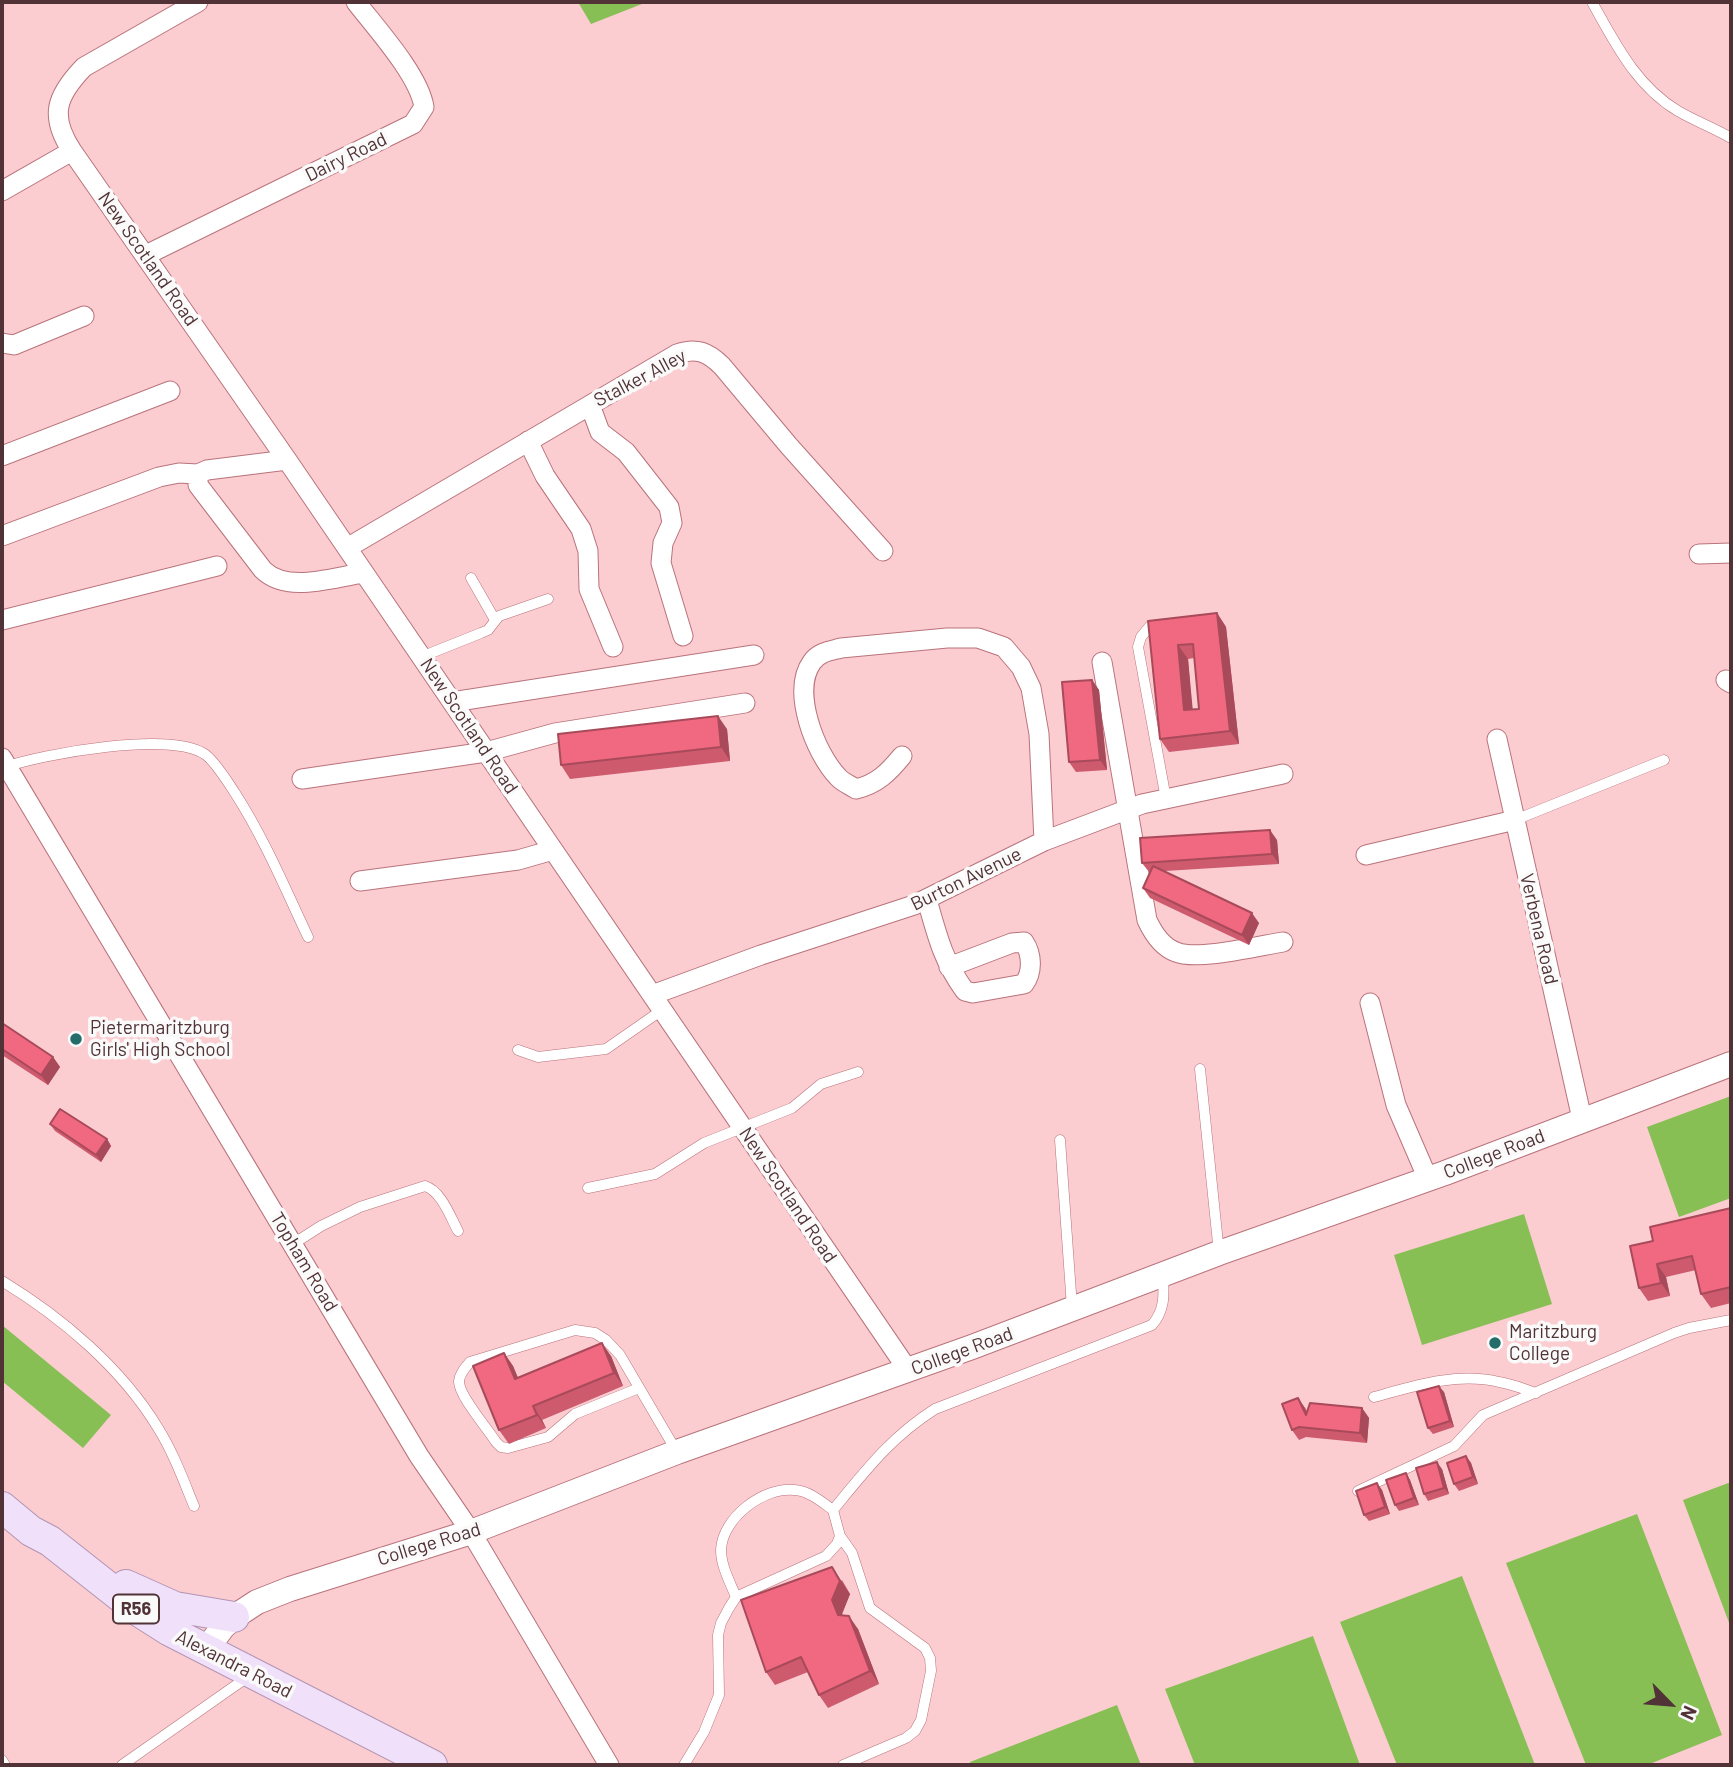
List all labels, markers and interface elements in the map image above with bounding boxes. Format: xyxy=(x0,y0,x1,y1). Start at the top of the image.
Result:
street label: Dairy Road xyxy=(301,127,391,187)
street label: New Scotland Road xyxy=(93,187,203,331)
street label: Stalker Alley xyxy=(590,344,690,412)
street label: New Scotland Road xyxy=(415,654,523,798)
street label: Burton Avenue xyxy=(907,842,1025,916)
street label: Verbena Road xyxy=(1515,871,1563,987)
place label: Pietermaritzburg Girls' High School xyxy=(90,1017,230,1061)
marker: Pietermaritzburg Girls' High School xyxy=(68,1031,84,1047)
street label: New Scotland Road xyxy=(734,1123,842,1267)
street label: College Road xyxy=(1440,1124,1548,1184)
street label: Topham Road xyxy=(265,1208,343,1316)
place label: Maritzburg College xyxy=(1509,1321,1597,1365)
street label: College Road xyxy=(908,1322,1016,1380)
marker: Maritzburg College xyxy=(1487,1335,1503,1351)
street label: College Road xyxy=(375,1517,483,1571)
road number: R56 xyxy=(113,1594,159,1624)
street label: Alexandra Road xyxy=(172,1625,296,1703)
north arrow xyxy=(1635,1669,1705,1739)
text: N xyxy=(1676,1702,1703,1724)

